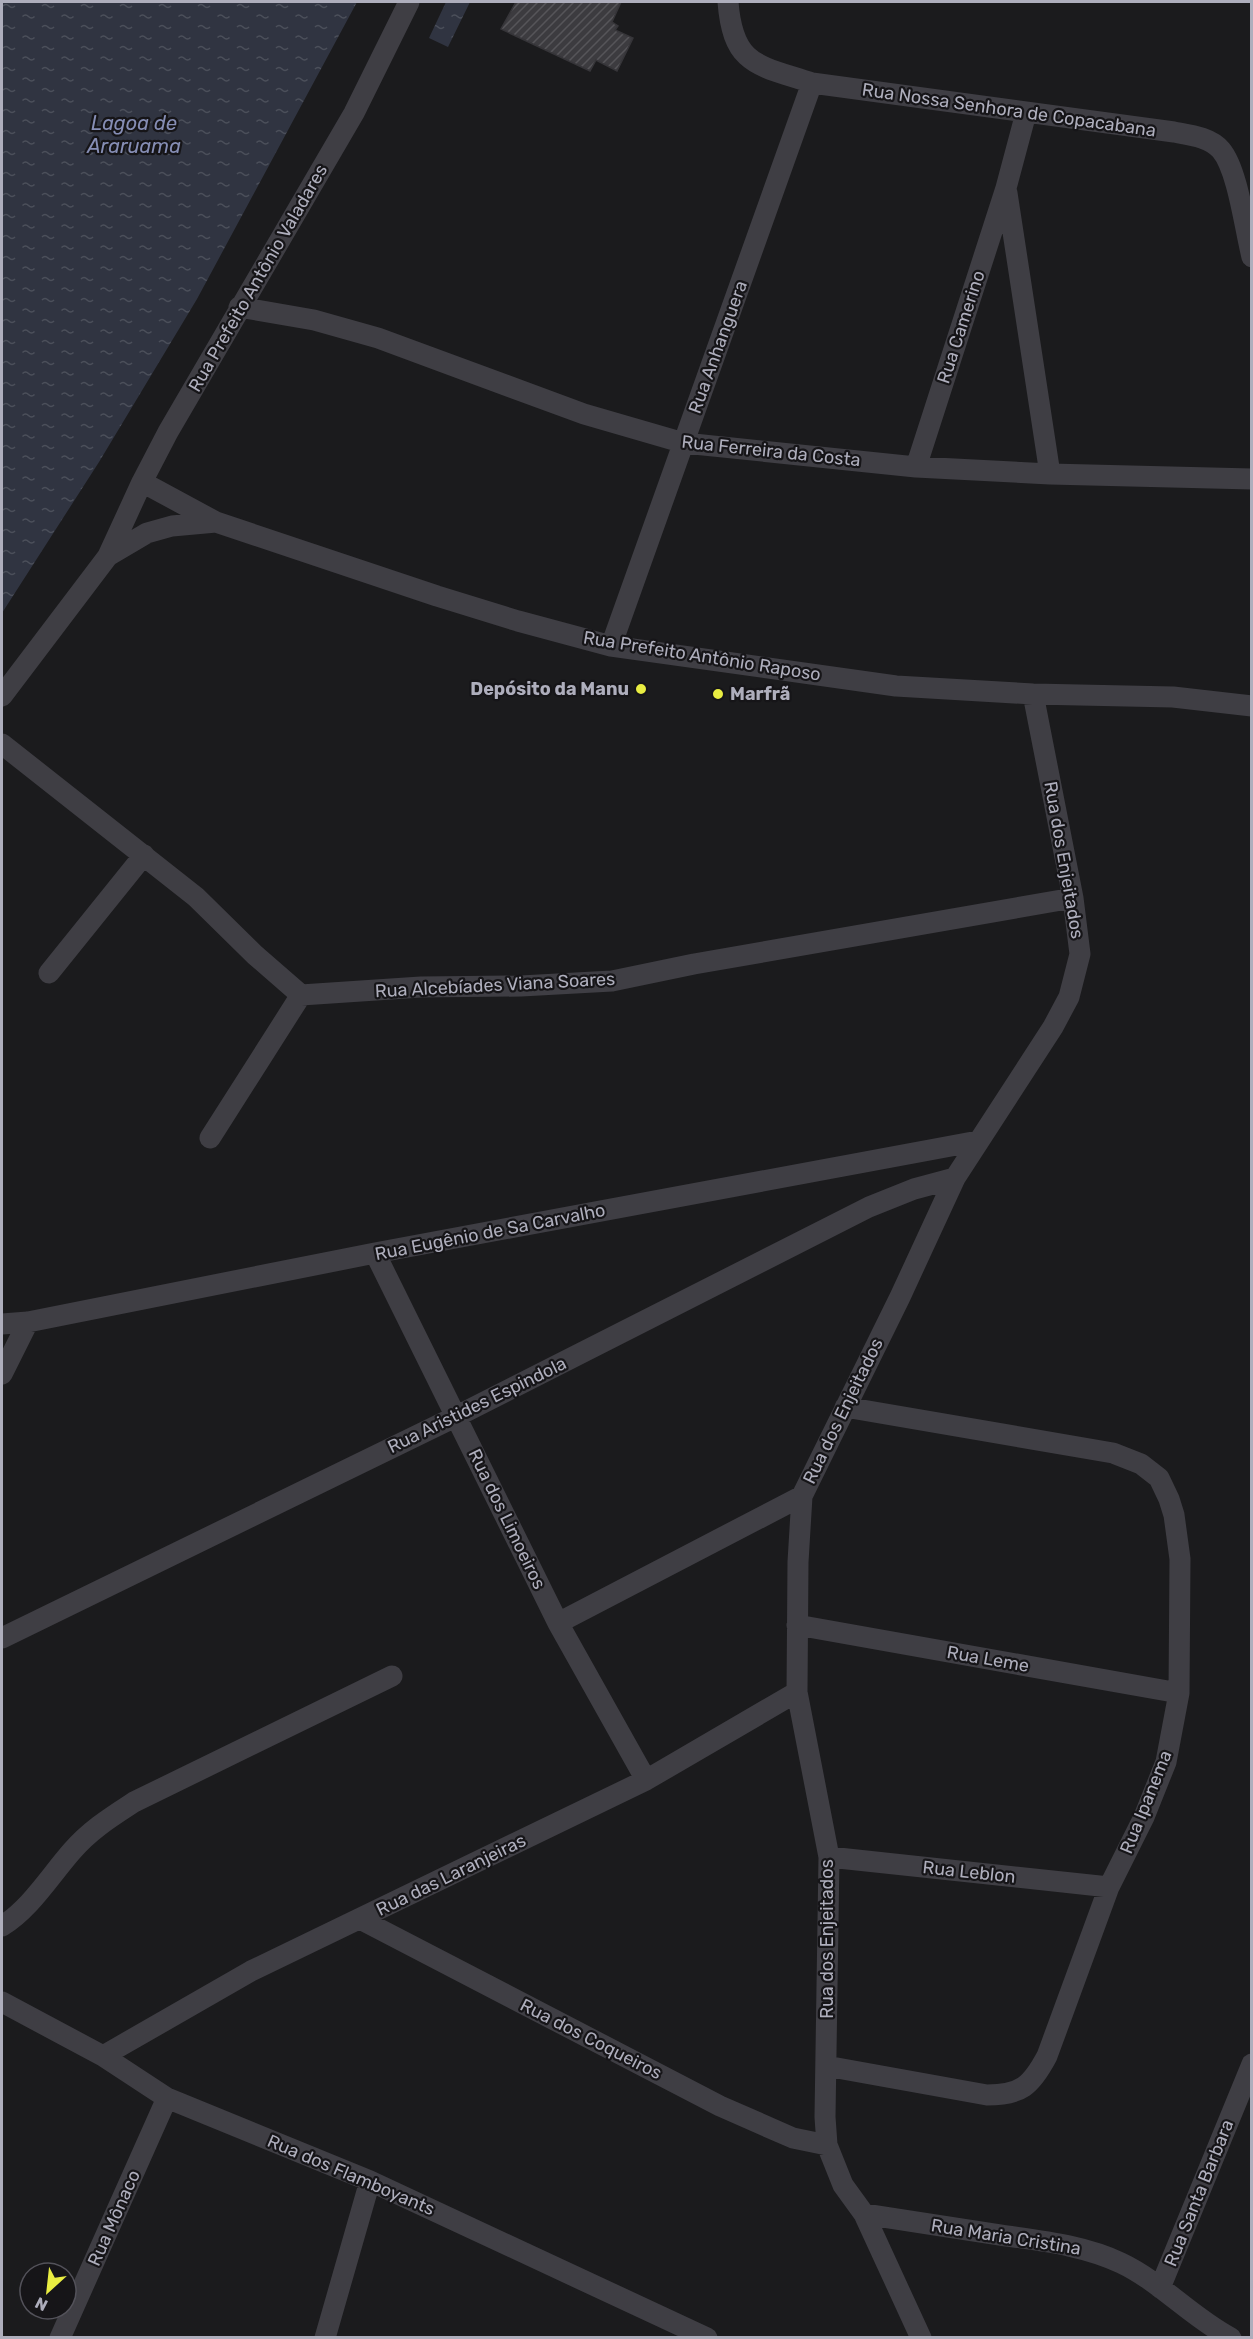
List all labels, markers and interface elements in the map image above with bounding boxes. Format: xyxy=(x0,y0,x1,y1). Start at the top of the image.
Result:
street label: Rua Nossa Senhora de Copacabana xyxy=(861,78,1157,142)
water label: Lagoa de Araruama xyxy=(86,111,181,158)
street label: Rua Prefeito Antônio Valadares xyxy=(184,160,332,396)
street label: Rua Camerino xyxy=(932,268,990,386)
street label: Rua Anhanguera xyxy=(684,278,752,416)
street label: Rua Ferreira da Costa xyxy=(680,431,862,471)
street label: Rua Prefeito Antônio Raposo xyxy=(582,626,822,686)
place label: Depósito da Manu xyxy=(470,678,629,700)
marker: Depósito da Manu xyxy=(634,682,648,696)
place label: Marfrã xyxy=(730,683,790,705)
marker: Marfrã xyxy=(711,687,725,701)
street label: Rua dos Enjeitados xyxy=(1039,779,1089,941)
street label: Rua Alcebíades Viana Soares xyxy=(374,968,616,1002)
street label: Rua Eugênio de Sa Carvalho xyxy=(373,1199,607,1265)
street label: Rua dos Enjeitados xyxy=(798,1334,888,1488)
street label: Rua Aristides Espindola xyxy=(384,1352,570,1458)
street label: Rua dos Limoeiros xyxy=(464,1445,550,1593)
street label: Rua Leme xyxy=(945,1641,1031,1677)
street label: Rua Ipanema xyxy=(1115,1747,1177,1857)
street label: Rua das Laranjeiras xyxy=(373,1829,529,1921)
street label: Rua Leblon xyxy=(921,1856,1017,1888)
street label: Rua dos Enjeitados xyxy=(816,1859,838,2019)
street label: Rua dos Coqueiros xyxy=(516,1994,666,2084)
street label: Rua Santa Barbara xyxy=(1160,2116,1238,2270)
street label: Rua dos Flamboyants xyxy=(264,2130,438,2220)
street label: Rua Mônaco xyxy=(83,2167,145,2269)
street label: Rua Maria Cristina xyxy=(930,2214,1082,2260)
north arrow xyxy=(18,2261,78,2321)
text: N xyxy=(32,2293,51,2315)

